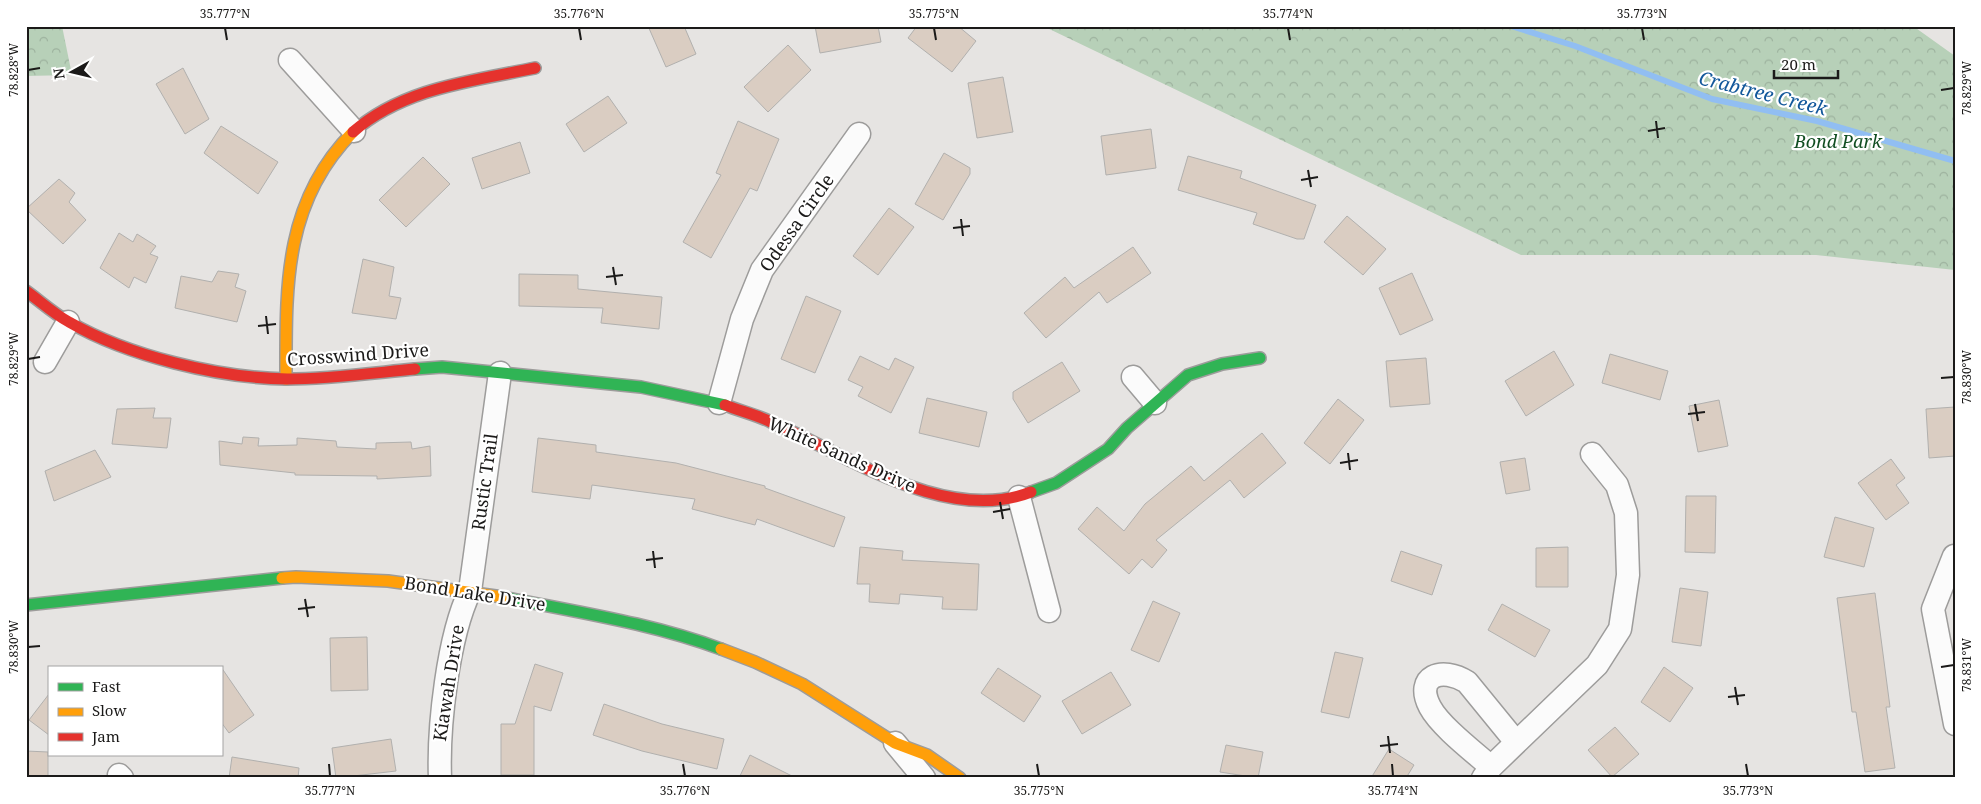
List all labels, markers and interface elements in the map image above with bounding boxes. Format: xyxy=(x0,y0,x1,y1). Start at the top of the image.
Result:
text: 35.777°N xyxy=(200,5,250,22)
text: 35.776°N xyxy=(554,5,604,22)
text: 35.775°N xyxy=(909,5,959,22)
text: 35.774°N xyxy=(1263,5,1313,22)
text: 35.773°N xyxy=(1617,5,1667,22)
text: 78.828°W xyxy=(5,43,22,97)
north arrow xyxy=(48,48,98,98)
scale bar xyxy=(1774,48,1837,80)
text: 20 m xyxy=(1781,54,1816,74)
text: 78.829°W xyxy=(1958,61,1975,115)
water label: Crabtree Creek xyxy=(1696,65,1831,122)
text: N xyxy=(48,67,69,81)
park label: Bond Park xyxy=(1793,129,1883,153)
street label: Odessa Circle xyxy=(754,169,839,276)
text: 78.829°W xyxy=(5,332,22,386)
street label: Crosswind Drive xyxy=(286,337,430,371)
text: 78.830°W xyxy=(1958,350,1975,404)
street label: White Sands Drive xyxy=(765,411,920,497)
street label: Rustic Trail xyxy=(465,431,503,532)
street label: Bond Lake Drive xyxy=(403,570,548,616)
text: 78.830°W xyxy=(5,620,22,674)
street label: Kiawah Drive xyxy=(427,623,469,743)
text: 78.831°W xyxy=(1958,638,1975,692)
legend xyxy=(48,666,222,756)
text: Fast xyxy=(92,676,121,696)
text: Slow xyxy=(92,700,126,720)
text: Jam xyxy=(91,726,120,746)
text: 35.777°N xyxy=(305,782,355,799)
text: 35.776°N xyxy=(660,782,710,799)
text: 35.775°N xyxy=(1014,782,1064,799)
text: 35.774°N xyxy=(1368,782,1418,799)
text: 35.773°N xyxy=(1723,782,1773,799)

